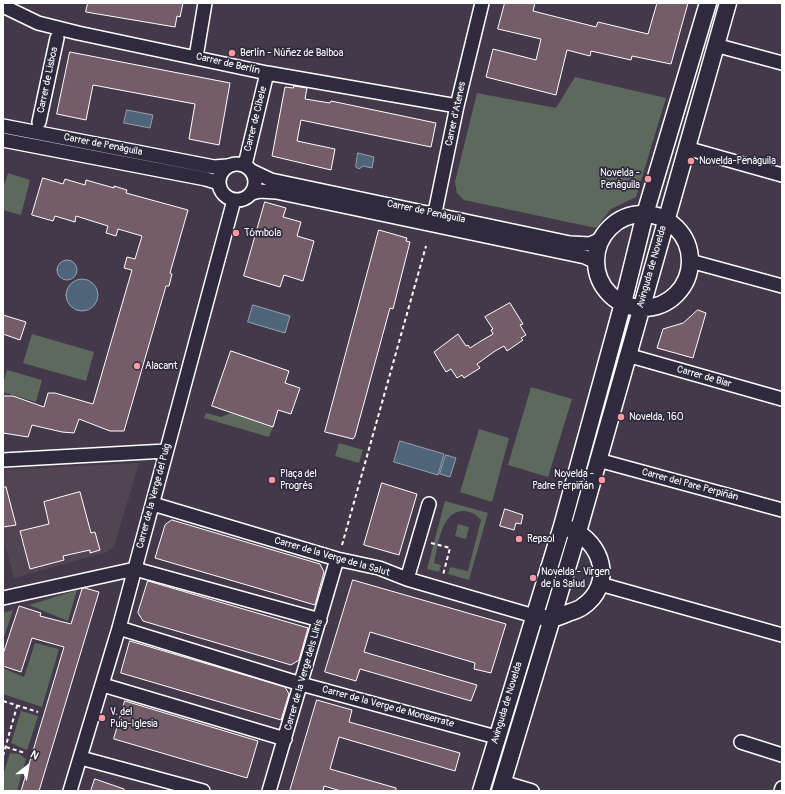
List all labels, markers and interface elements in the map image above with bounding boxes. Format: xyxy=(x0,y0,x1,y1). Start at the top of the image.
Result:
street label: Carrer de Lisboa xyxy=(35,46,61,114)
place label: Berlín - Núñez de Balboa xyxy=(240,47,343,59)
marker: Berlín - Núñez de Balboa xyxy=(227,48,237,58)
street label: Carrer de Berlín xyxy=(195,51,261,77)
street label: Carrer d'Atenes xyxy=(443,81,469,147)
street label: Carrer de Cíbele xyxy=(242,85,270,153)
street label: Carrer de Penàguila xyxy=(63,131,143,159)
place label: Novelda-Penàguila xyxy=(699,155,776,167)
marker: Novelda-Penàguila xyxy=(686,156,696,166)
place label: Novelda - Penáguila xyxy=(600,167,640,190)
marker: Novelda - Penáguila xyxy=(643,174,653,184)
street label: Carrer de Penàguila xyxy=(386,198,466,226)
street label: Avinguda de Novelda xyxy=(635,224,669,310)
place label: Tómbola xyxy=(244,227,281,239)
marker: Tómbola xyxy=(231,228,241,238)
place label: Alacant xyxy=(145,360,178,372)
marker: Alacant xyxy=(132,361,142,371)
street label: Carrer de Biar xyxy=(675,363,733,391)
place label: Novelda, 160 xyxy=(629,411,684,423)
marker: Novelda, 160 xyxy=(616,412,626,422)
street label: Carrer de la Verge del Puig xyxy=(134,442,174,550)
street label: Carrer del Pare Perpiñán xyxy=(640,466,740,504)
place label: Plaça del Progrés xyxy=(280,468,317,492)
place label: Novelda - Padre Perpiñán xyxy=(532,468,594,492)
marker: Plaça del Progrés xyxy=(267,475,277,485)
marker: Novelda - Padre Perpiñán xyxy=(597,475,607,485)
place label: Repsol xyxy=(527,533,555,545)
marker: Repsol xyxy=(514,534,524,544)
street label: Carrer de la Verge de la Salut xyxy=(273,535,391,579)
place label: Novelda - Virgen de la Salud xyxy=(541,566,610,590)
marker: Novelda - Virgen de la Salud xyxy=(528,573,538,583)
street label: Carrer de la Verge dels Lliris xyxy=(282,618,326,732)
street label: Avinguda de Novelda xyxy=(489,661,525,745)
street label: Carrer de la Verge de Monserrate xyxy=(321,684,455,730)
place label: V. del Puig-Iglesia xyxy=(110,706,158,730)
marker: V. del Puig-Iglesia xyxy=(97,713,107,723)
north arrow xyxy=(8,746,48,786)
text: N xyxy=(28,748,41,763)

